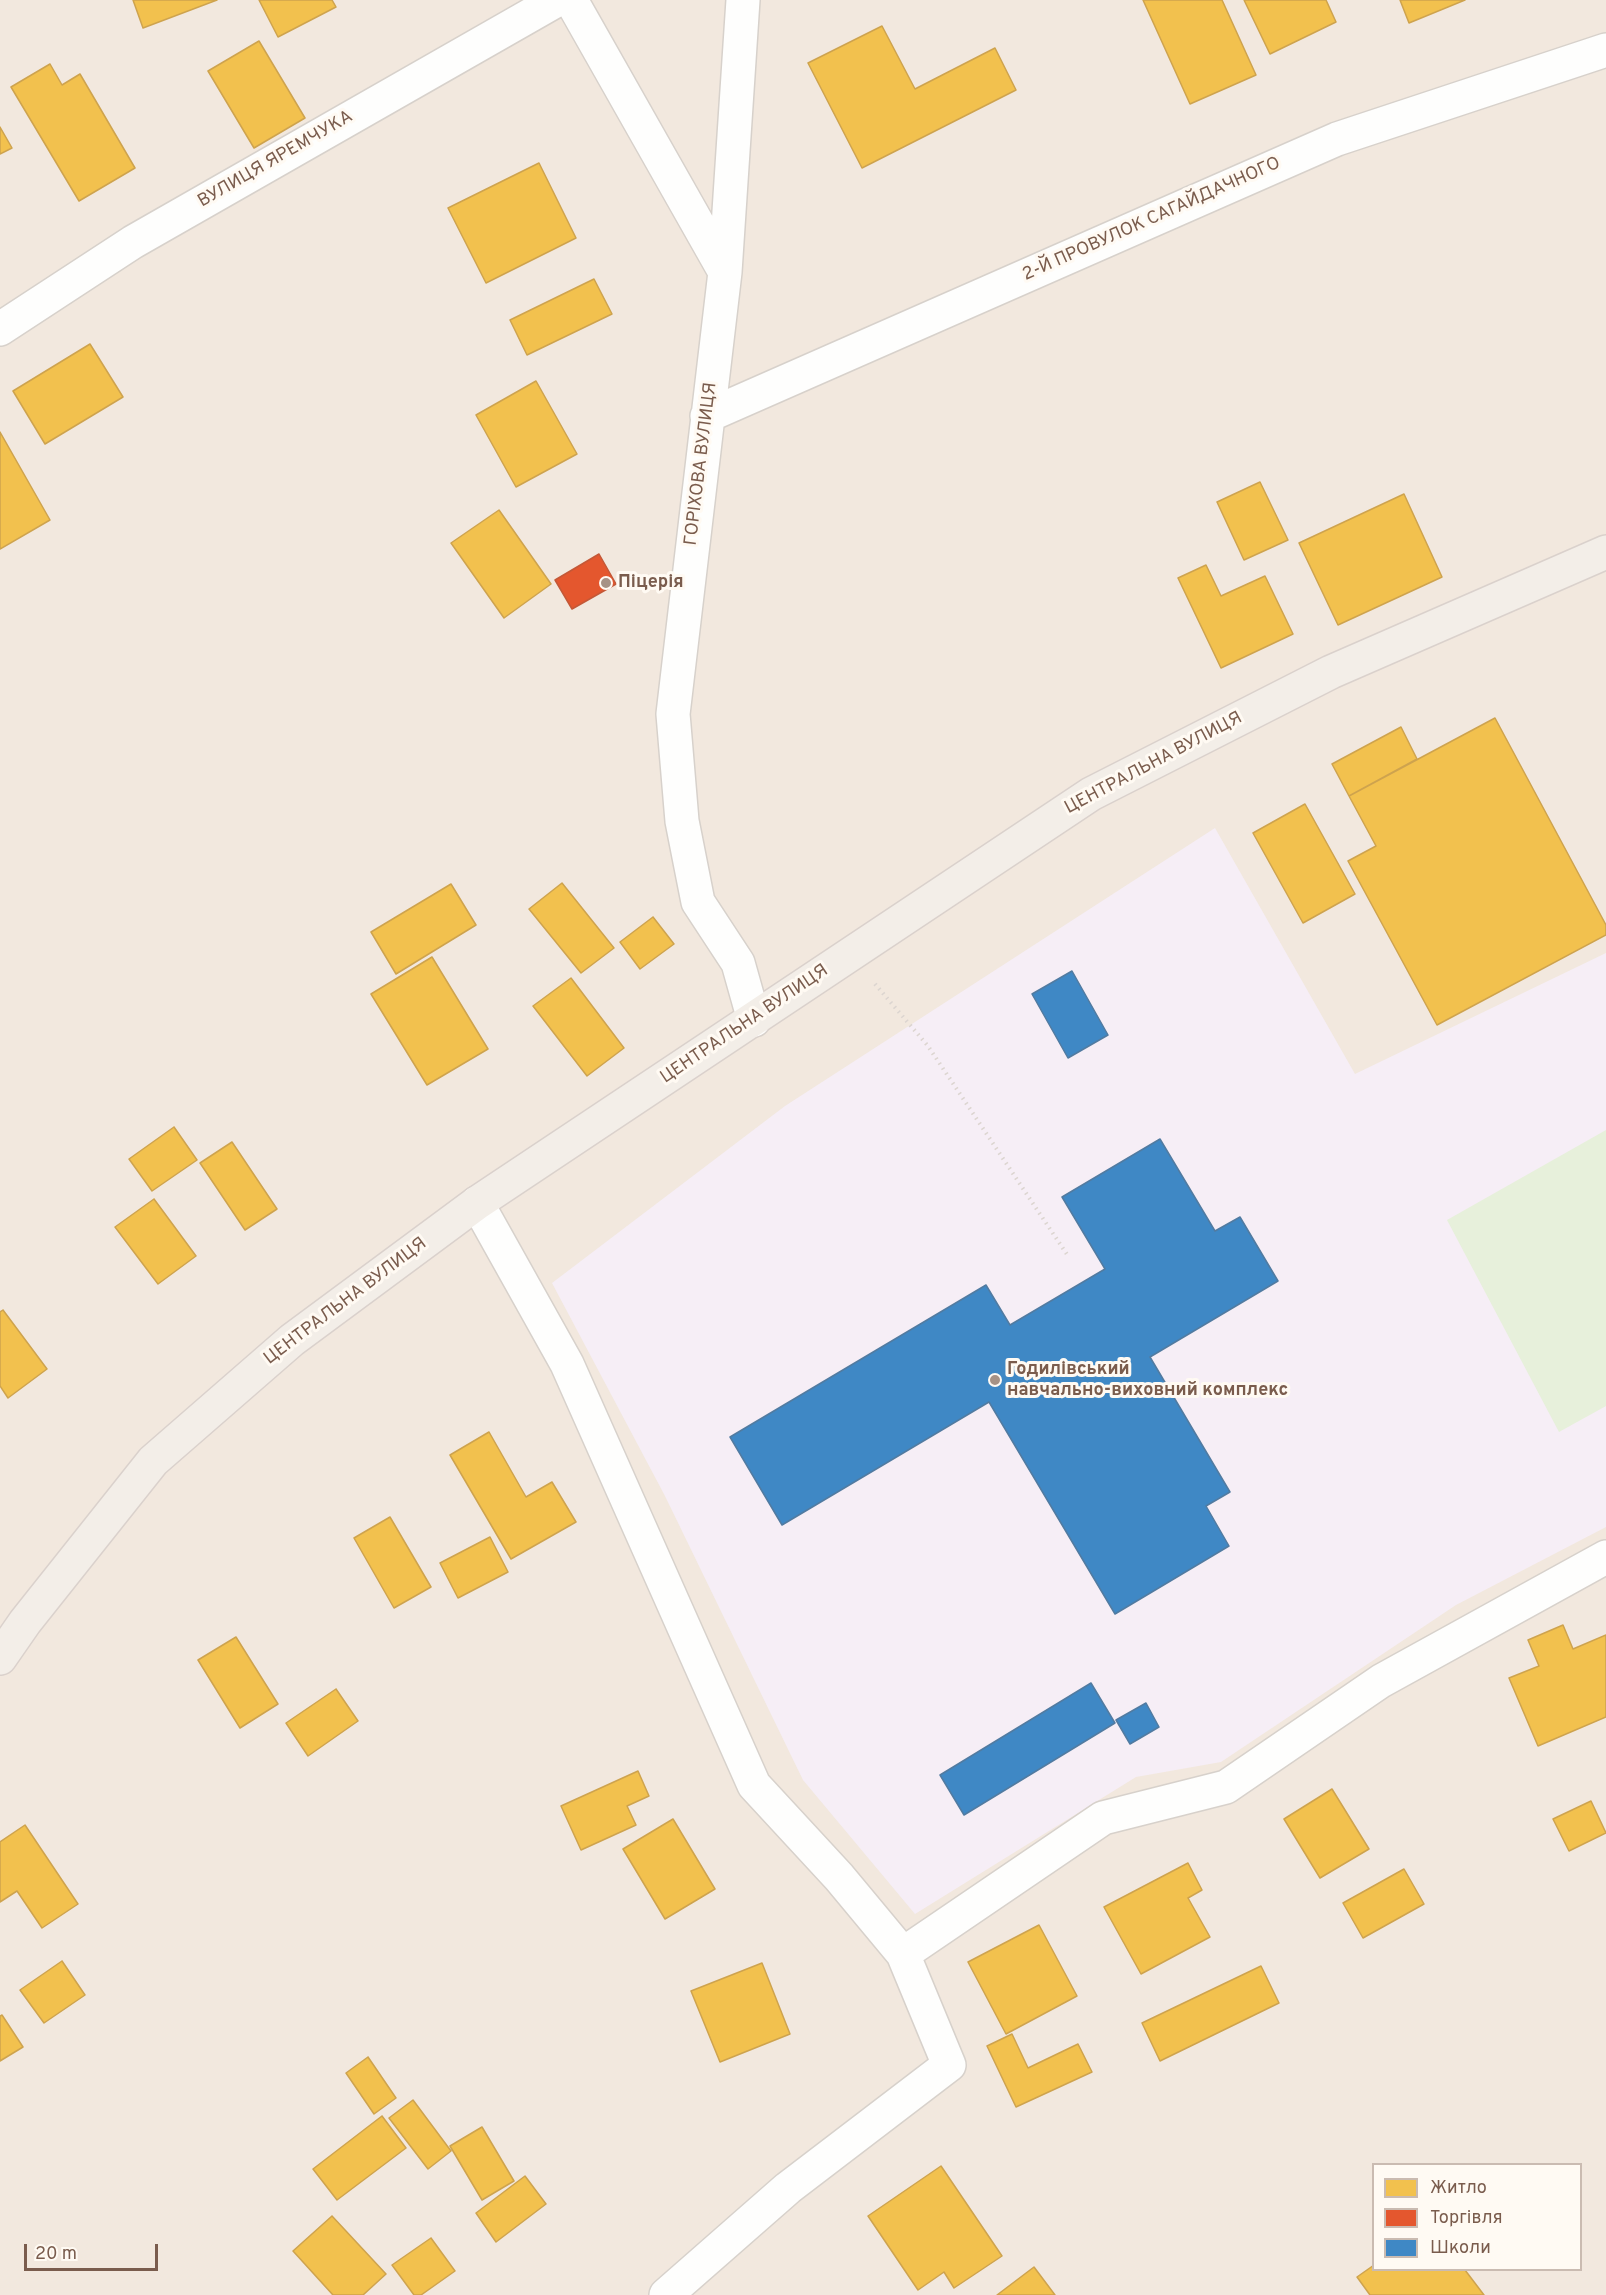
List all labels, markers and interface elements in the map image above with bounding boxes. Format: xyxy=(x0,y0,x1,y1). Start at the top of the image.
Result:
street label: ВУЛИЦЯ ЯРЕМЧУКА xyxy=(195,107,357,213)
street label: 2-Й ПРОВУЛОК САГАЙДАЧНОГО xyxy=(1020,153,1284,287)
street label: ГОРІХОВА ВУЛИЦЯ xyxy=(681,381,723,547)
place label: Піцерія xyxy=(618,572,684,594)
marker: Піцерія xyxy=(599,576,613,590)
street label: ЦЕНТРАЛЬНА ВУЛИЦЯ xyxy=(1062,708,1246,820)
street label: ЦЕНТРАЛЬНА ВУЛИЦЯ xyxy=(657,961,833,1089)
street label: ЦЕНТРАЛЬНА ВУЛИЦЯ xyxy=(260,1234,432,1370)
place label: Годилівський навчально-виховний комплекс xyxy=(1007,1359,1288,1402)
marker: Годилівський навчально-виховний комплекс xyxy=(988,1373,1002,1387)
legend xyxy=(1372,2163,1582,2271)
text: Житло xyxy=(1430,2177,1487,2200)
text: Торгівля xyxy=(1430,2207,1503,2230)
scale bar xyxy=(27,2232,160,2270)
text: Школи xyxy=(1430,2237,1491,2260)
text: 20 m xyxy=(35,2243,77,2266)

